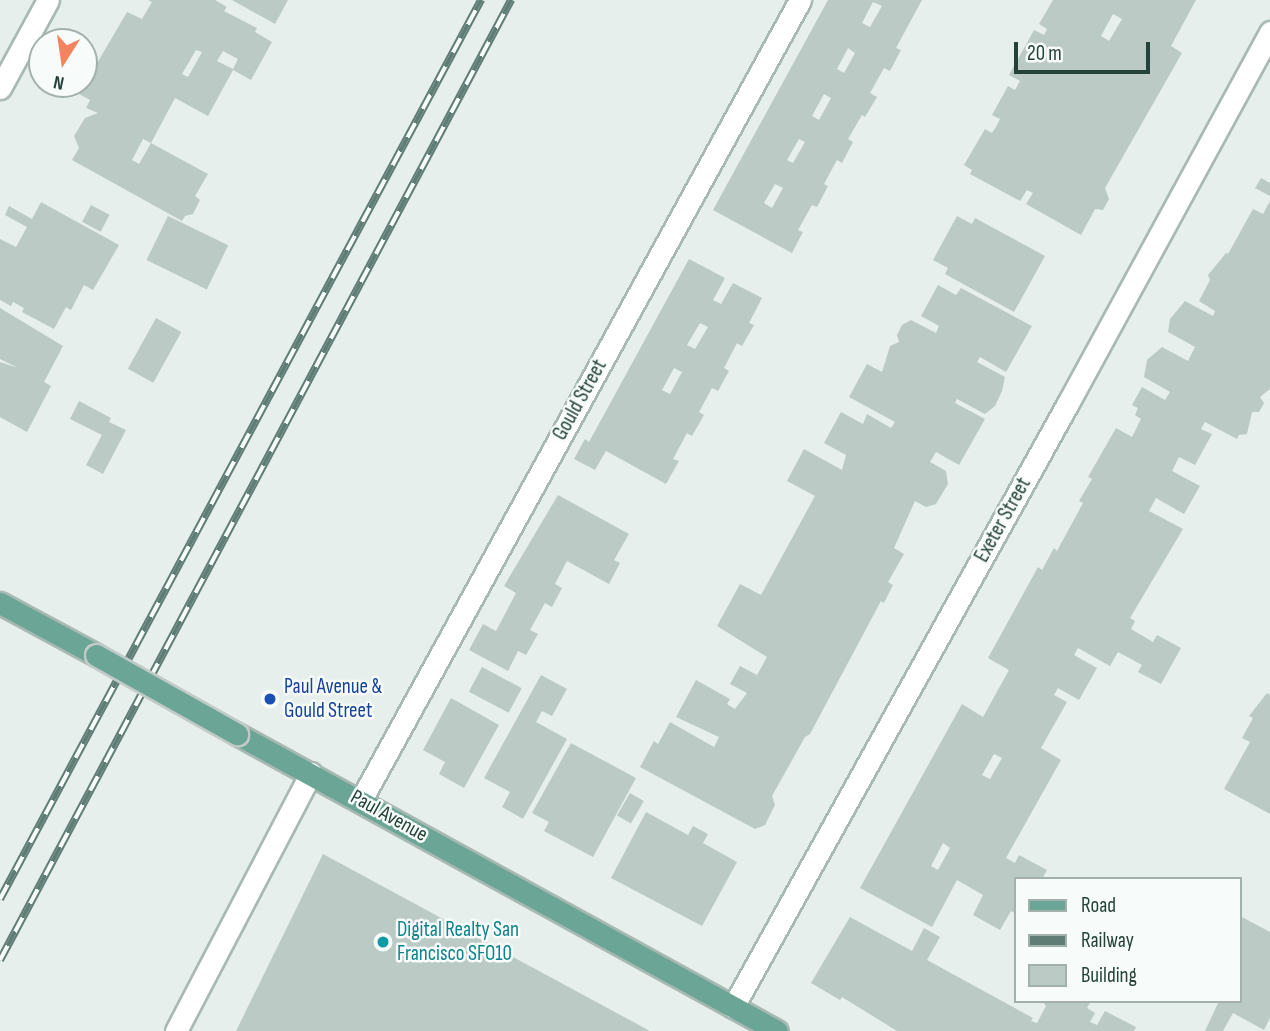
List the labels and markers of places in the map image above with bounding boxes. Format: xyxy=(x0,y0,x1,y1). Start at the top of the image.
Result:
place label: Paul Avenue & Gould Street xyxy=(284,674,382,724)
marker: Paul Avenue & Gould Street xyxy=(262,691,278,707)
place label: Digital Realty San Francisco SFO10 xyxy=(397,917,519,967)
marker: Digital Realty San Francisco SFO10 xyxy=(375,934,391,950)

